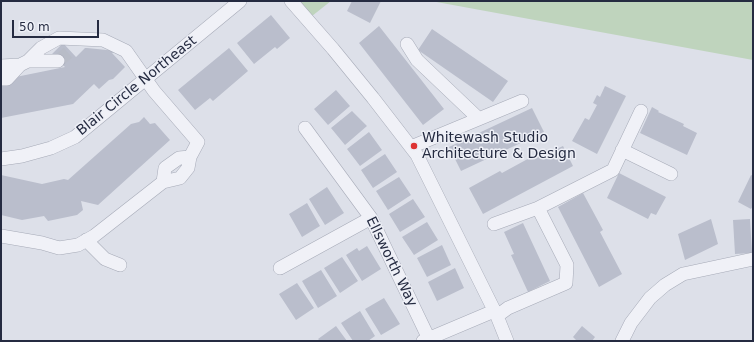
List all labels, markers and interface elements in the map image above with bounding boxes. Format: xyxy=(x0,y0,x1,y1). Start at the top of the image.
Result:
scale bar xyxy=(14,12,101,38)
text: 50 m xyxy=(19,20,50,34)
street label: Blair Circle Northeast xyxy=(74,33,200,139)
place label: Whitewash Studio Architecture & Design xyxy=(422,130,576,162)
marker: Whitewash Studio Architecture & Design xyxy=(409,141,419,151)
street label: Ellsworth Way xyxy=(362,214,420,310)

